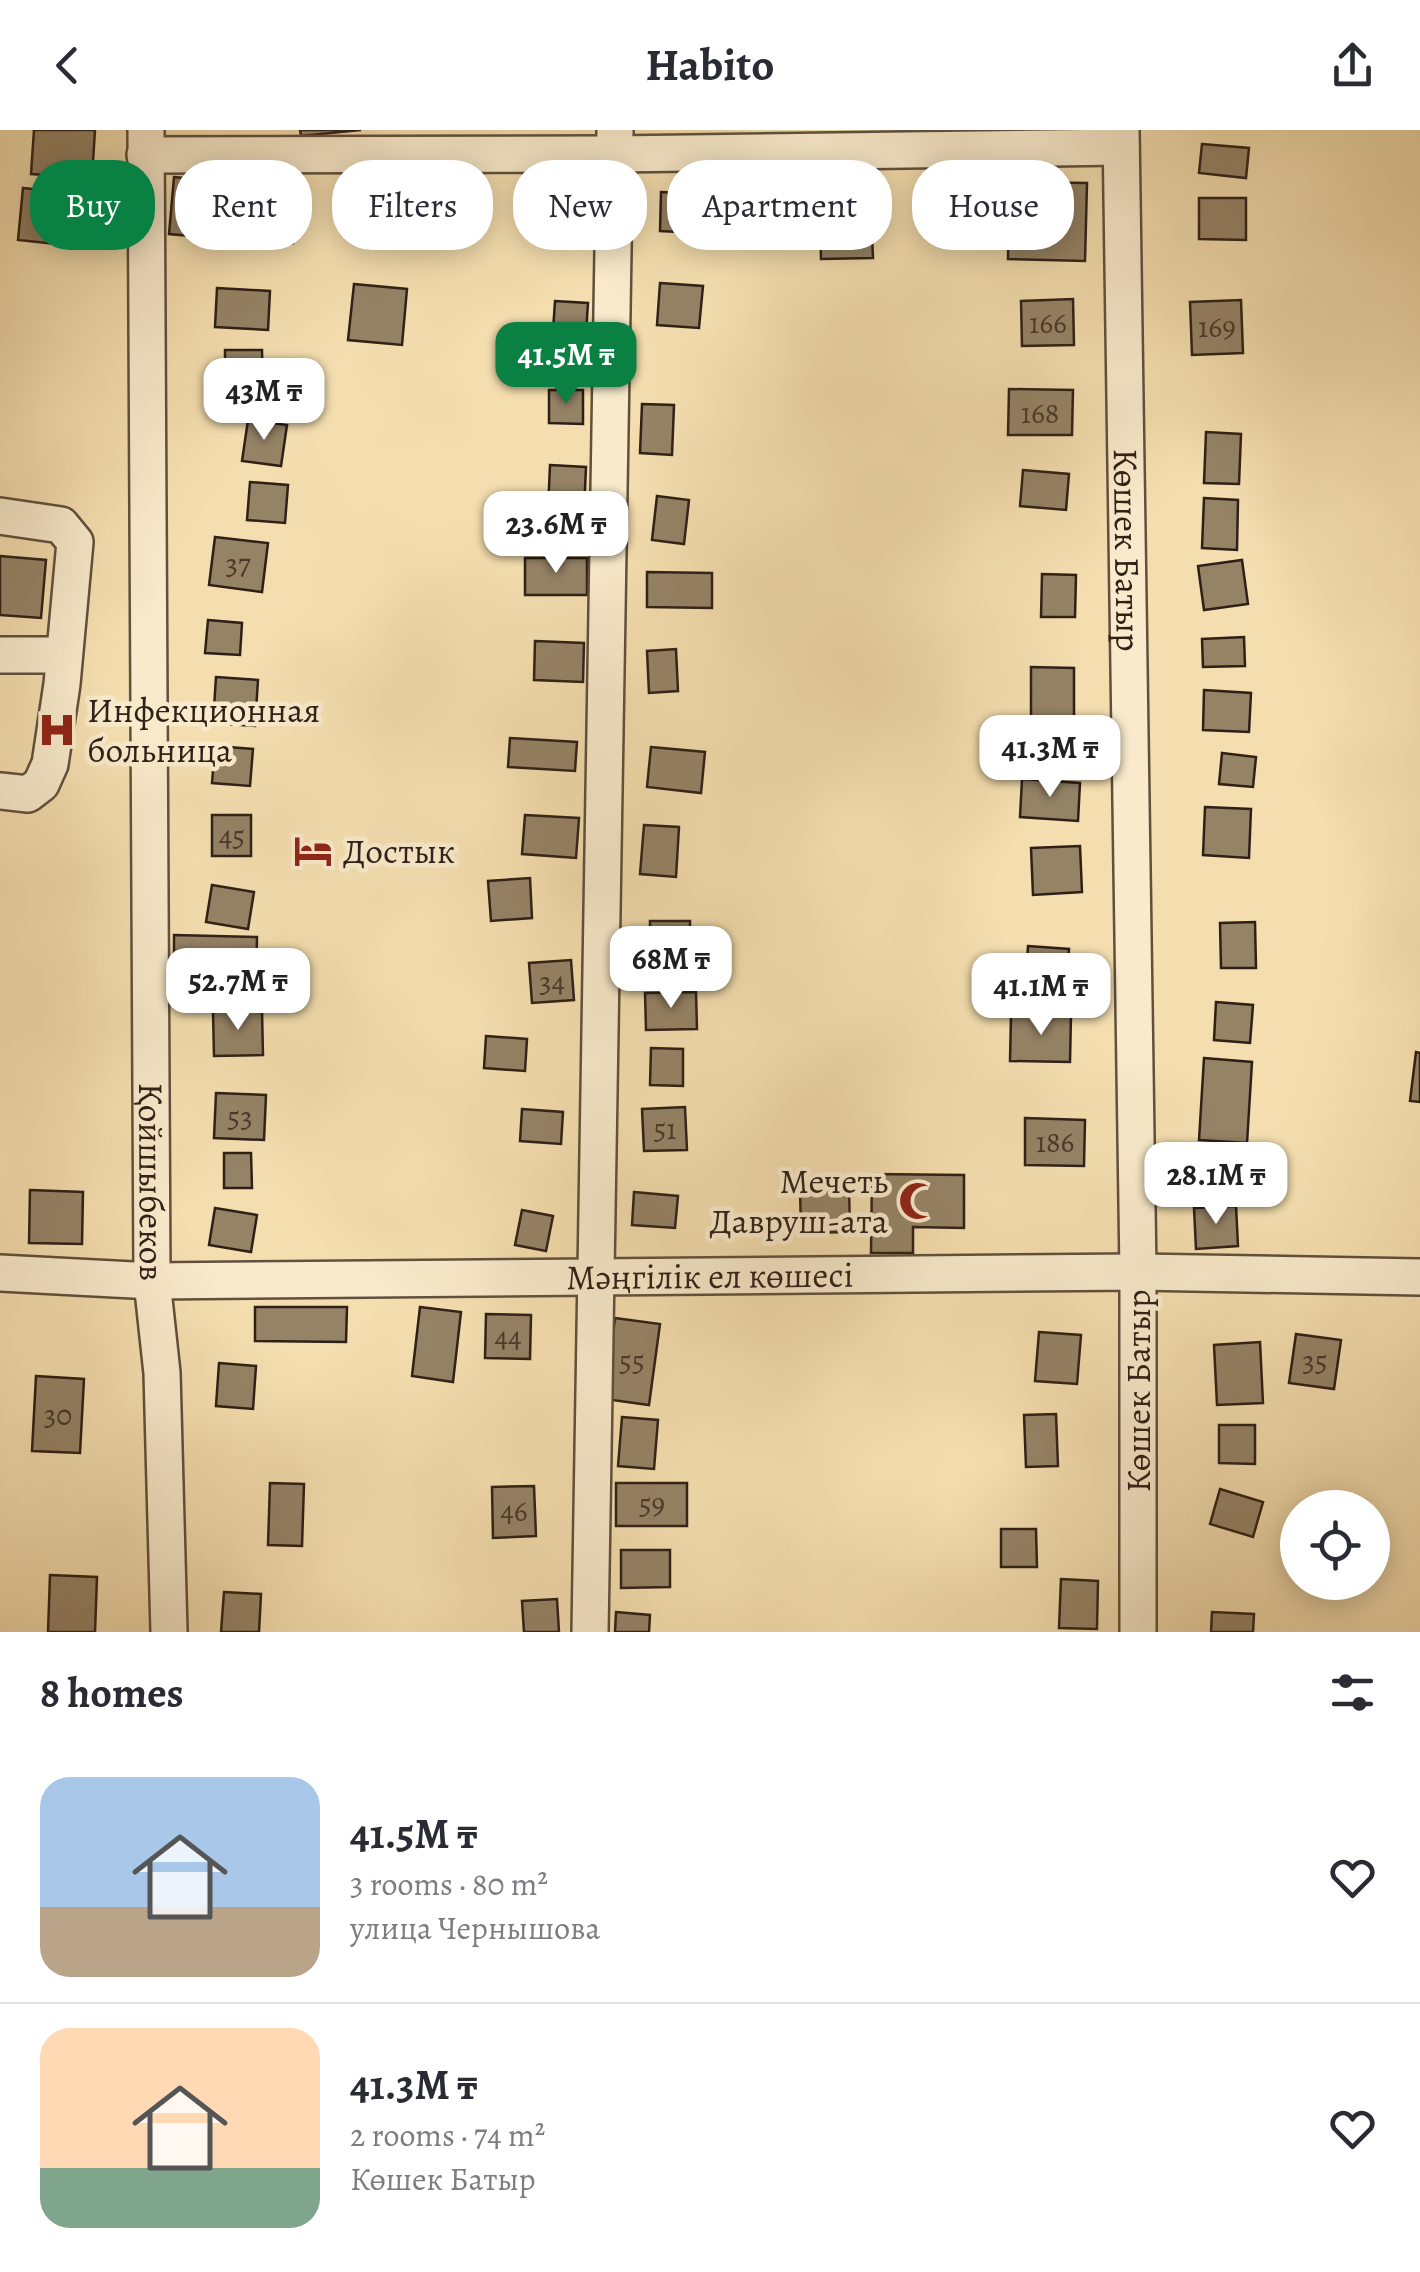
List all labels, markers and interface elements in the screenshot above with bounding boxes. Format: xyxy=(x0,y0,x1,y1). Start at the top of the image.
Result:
text: Habito xyxy=(645,34,775,96)
icon: back xyxy=(40,38,95,93)
icon: share xyxy=(1325,38,1380,93)
chip: Buy xyxy=(30,160,155,250)
chip: Rent xyxy=(175,160,312,250)
chip: Filters xyxy=(332,160,493,250)
chip: New xyxy=(513,160,647,250)
chip: Apartment xyxy=(667,160,892,250)
chip: House xyxy=(912,160,1074,250)
house number: 166 xyxy=(1029,303,1067,343)
house number: 169 xyxy=(1198,307,1236,347)
pin: 41.5M ₸ xyxy=(474,322,658,407)
text: 41.5M ₸ xyxy=(517,332,615,376)
pin: 43M ₸ xyxy=(194,358,334,443)
text: 43M ₸ xyxy=(226,368,302,412)
house number: 168 xyxy=(1021,393,1059,433)
street label: Көшек Батыр xyxy=(1102,448,1153,652)
pin: 23.6M ₸ xyxy=(464,491,648,576)
text: 23.6M ₸ xyxy=(505,501,607,545)
house number: 37 xyxy=(225,544,251,584)
place label: Инфекционная больница xyxy=(87,686,320,774)
hospital icon: Инфекционная больница xyxy=(36,709,78,751)
pin: 41.3M ₸ xyxy=(958,715,1142,800)
text: 41.3M ₸ xyxy=(1001,725,1099,769)
house number: 45 xyxy=(219,816,245,856)
place label: Достык xyxy=(343,827,455,875)
hotel icon: Достык xyxy=(292,830,334,872)
pin: 68M ₸ xyxy=(601,926,741,1011)
text: 68M ₸ xyxy=(632,936,710,980)
pin: 52.7M ₸ xyxy=(146,948,330,1033)
pin: 41.1M ₸ xyxy=(949,953,1133,1038)
text: 52.7M ₸ xyxy=(188,958,288,1002)
house number: 34 xyxy=(539,962,565,1002)
text: 41.1M ₸ xyxy=(994,963,1088,1007)
street label: Қойшыбеков xyxy=(127,1083,176,1281)
house number: 53 xyxy=(227,1097,253,1137)
house number: 51 xyxy=(653,1109,677,1149)
house number: 186 xyxy=(1036,1122,1074,1162)
pin: 28.1M ₸ xyxy=(1124,1142,1308,1227)
text: 28.1M ₸ xyxy=(1166,1152,1266,1196)
place label: Мечеть Давруш-ата xyxy=(709,1157,888,1245)
mosque icon: Мечеть Давруш-ата xyxy=(897,1180,939,1222)
street label: Мәңгілік ел көшесі xyxy=(566,1251,854,1301)
street label: Көшек Батыр xyxy=(1114,1289,1162,1493)
house number: 44 xyxy=(494,1317,522,1357)
house number: 55 xyxy=(619,1341,645,1381)
house number: 35 xyxy=(1302,1341,1328,1381)
house number: 30 xyxy=(44,1395,72,1435)
house number: 59 xyxy=(639,1484,665,1524)
map controls xyxy=(1280,1490,1390,1600)
button: locate xyxy=(1280,1490,1390,1600)
house number: 46 xyxy=(500,1491,528,1531)
text: 8 homes xyxy=(40,1664,184,1721)
icon: filters xyxy=(1325,1665,1380,1720)
text: 41.5M ₸ xyxy=(350,1805,477,1862)
icon: home xyxy=(120,1817,240,1937)
icon: heart xyxy=(1325,1850,1380,1905)
text: 3 rooms · 80 m² xyxy=(350,1862,548,1906)
text: улица Чернышова xyxy=(350,1906,600,1950)
text: 41.3M ₸ xyxy=(350,2056,478,2113)
icon: home xyxy=(120,2068,240,2188)
icon: heart xyxy=(1325,2101,1380,2156)
text: 2 rooms · 74 m² xyxy=(350,2113,545,2157)
text: Көшек Батыр xyxy=(350,2157,536,2201)

